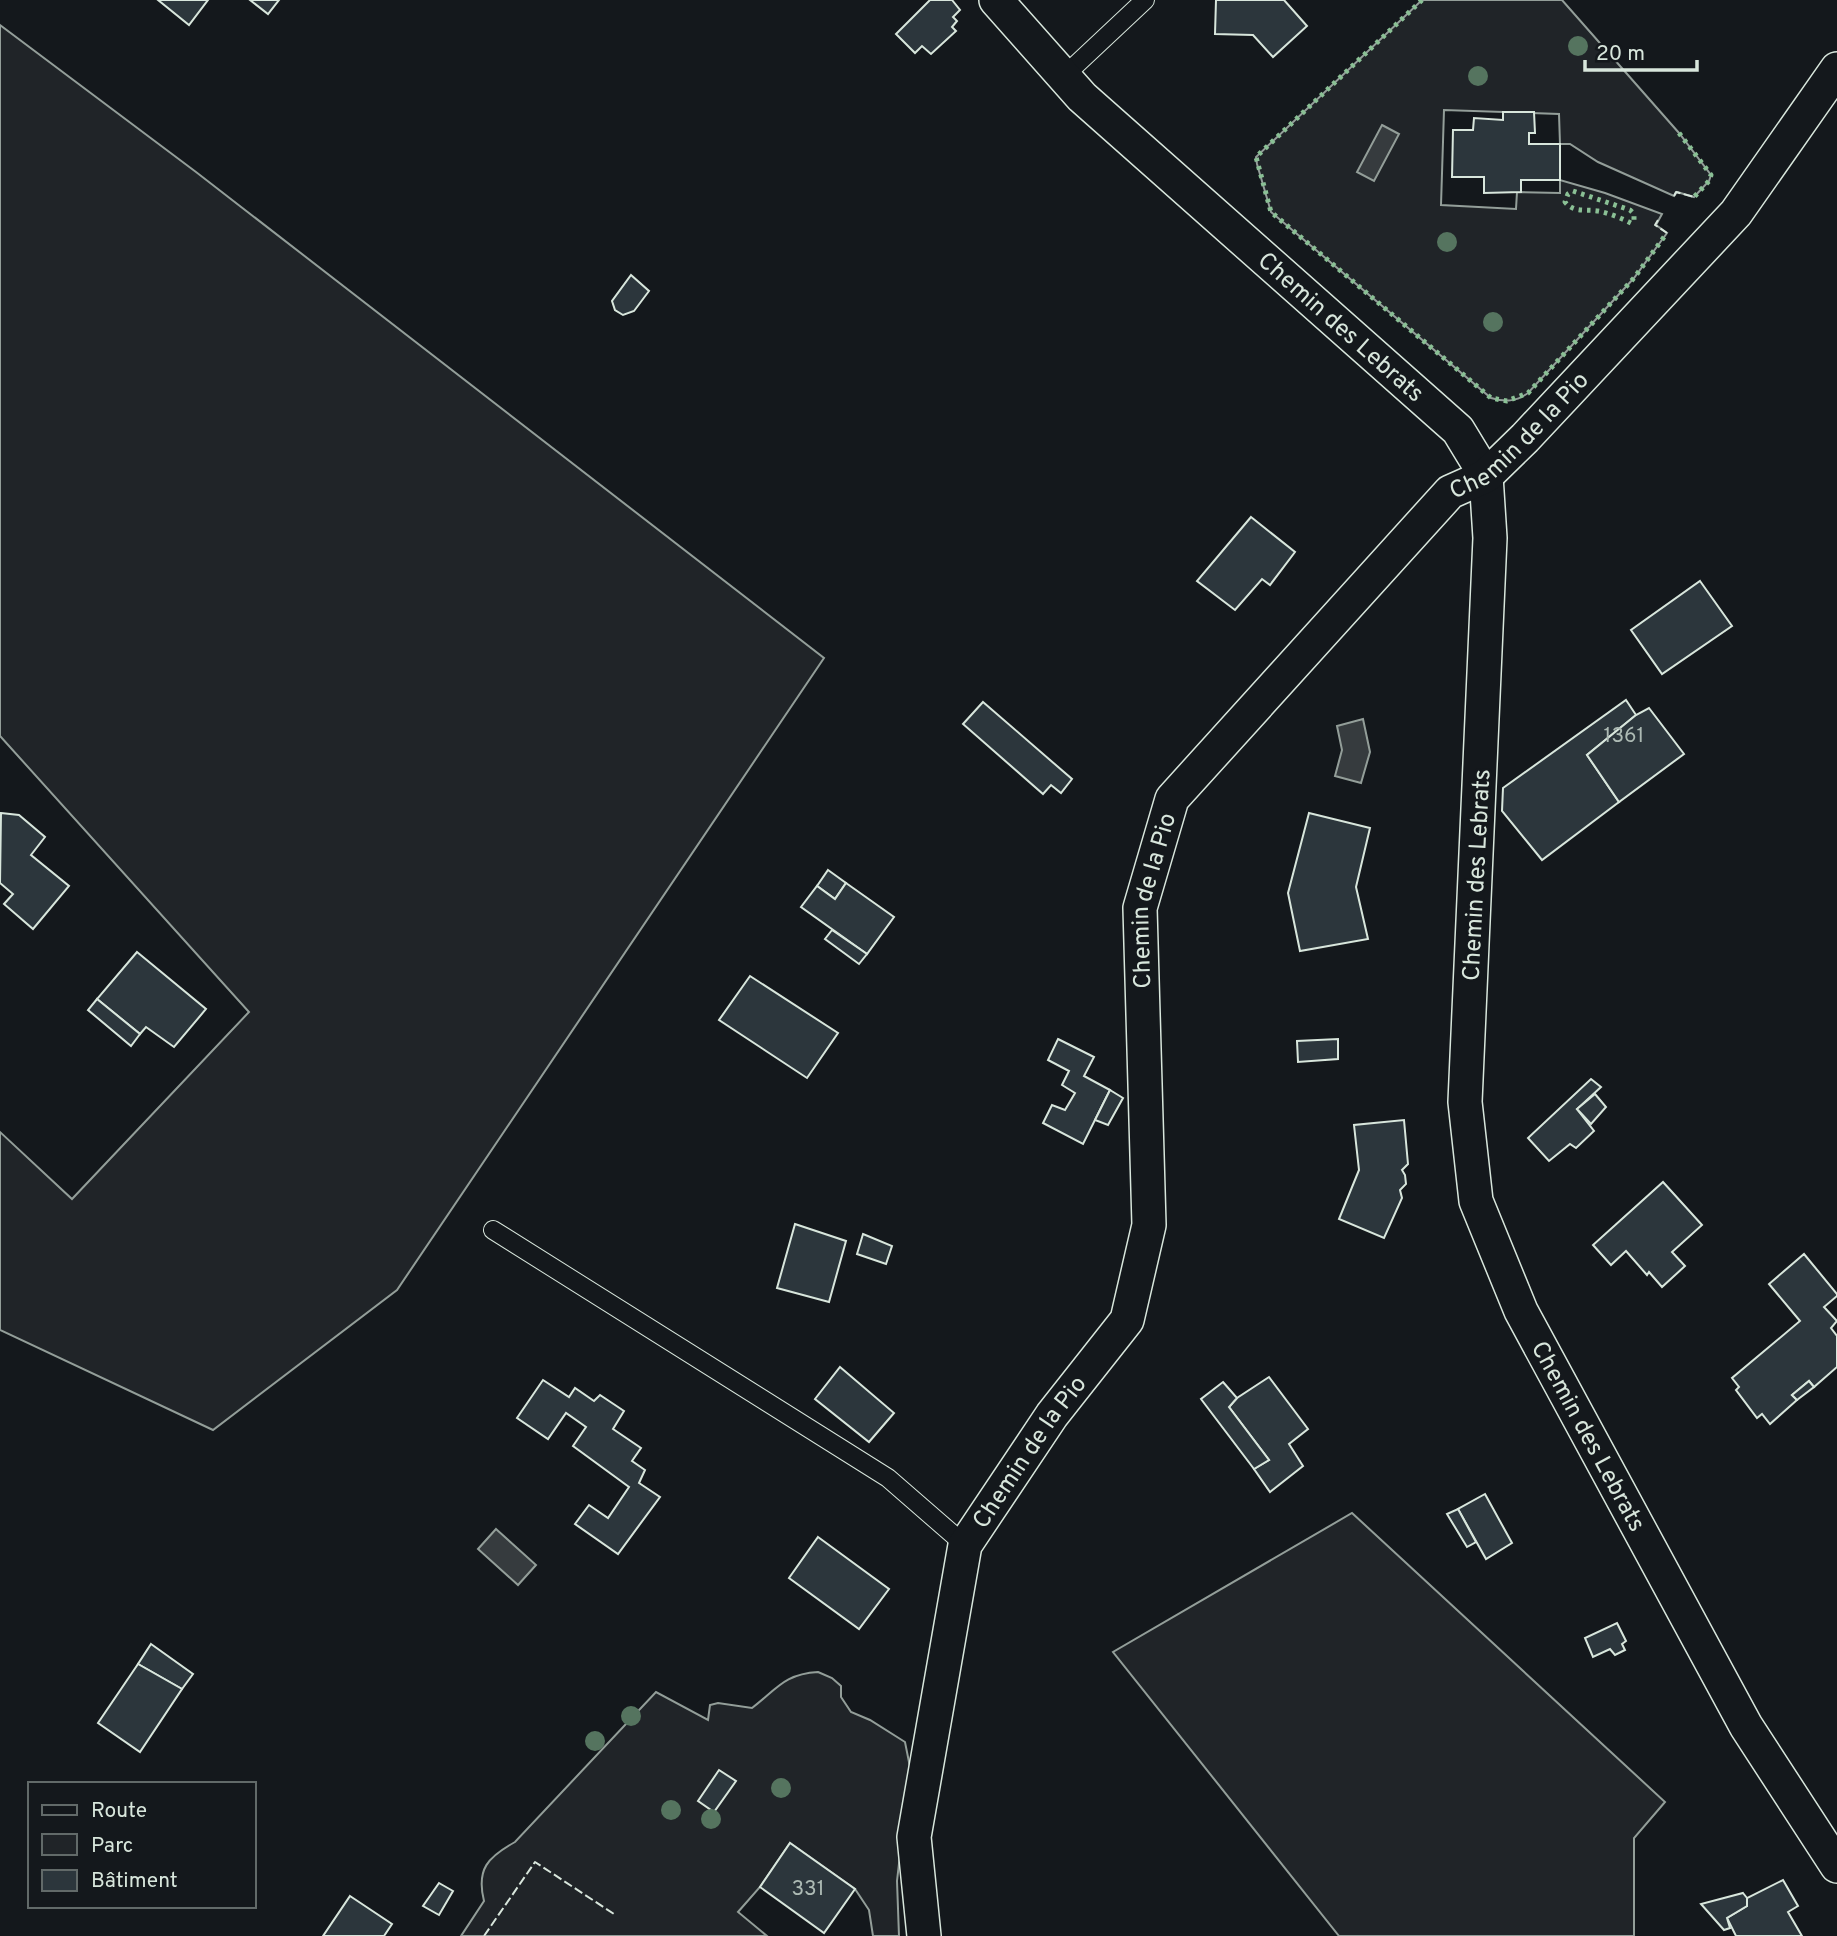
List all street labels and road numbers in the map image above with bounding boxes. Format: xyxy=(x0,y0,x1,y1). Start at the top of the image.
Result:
street label: Chemin des Lebrats xyxy=(1251,247,1429,410)
street label: Chemin de la Pio xyxy=(1445,366,1596,507)
street label: Chemin des Lebrats xyxy=(1457,768,1499,982)
street label: Chemin de la Pio xyxy=(1127,810,1184,989)
street label: Chemin des Lebrats xyxy=(1523,1336,1651,1537)
street label: Chemin de la Pio xyxy=(967,1371,1094,1535)

